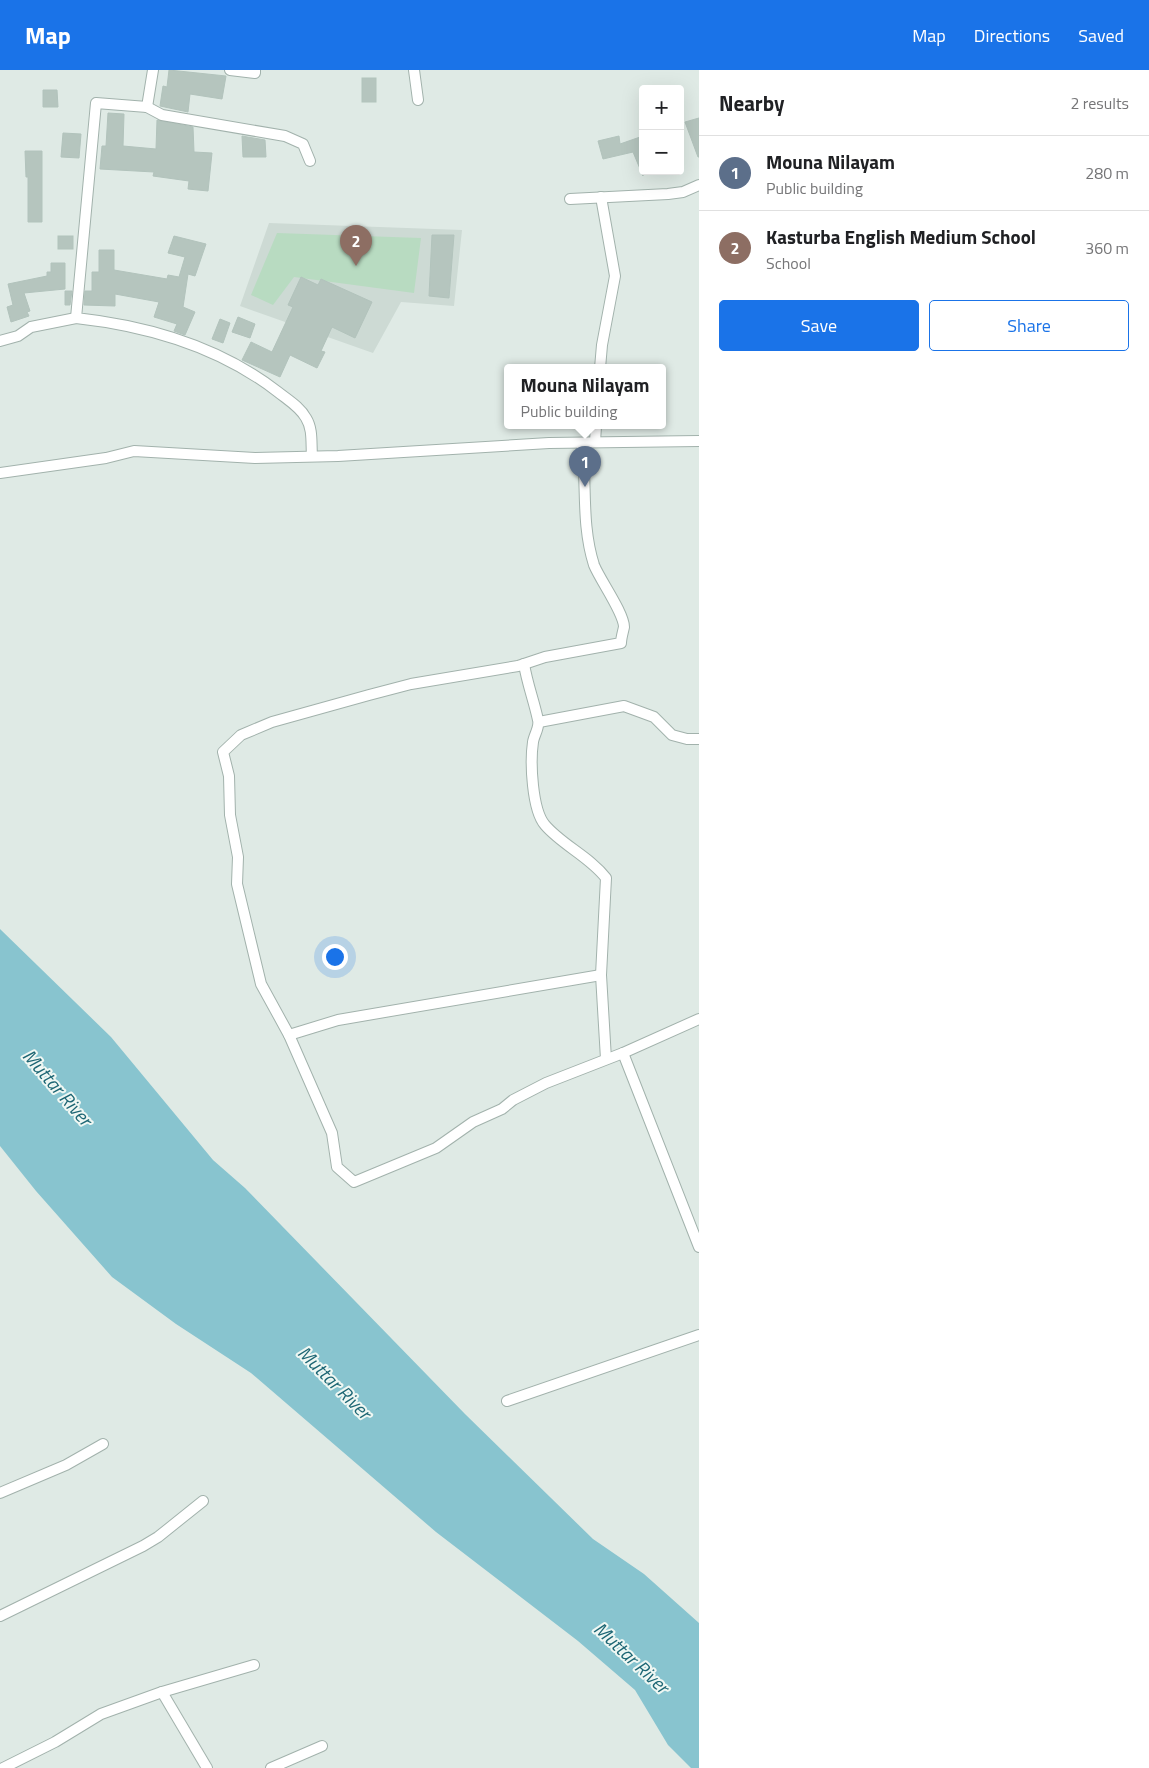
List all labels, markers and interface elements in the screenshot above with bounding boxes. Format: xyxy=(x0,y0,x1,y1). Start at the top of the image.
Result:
text: Map xyxy=(25,17,71,53)
text: Map xyxy=(912,22,946,49)
text: Directions xyxy=(974,22,1050,49)
text: Saved xyxy=(1078,22,1124,49)
map controls xyxy=(639,85,684,175)
button: + xyxy=(639,85,684,130)
text: Nearby xyxy=(719,87,784,119)
text: 2 results xyxy=(1070,91,1129,115)
button: − xyxy=(639,130,684,175)
text: Mouna Nilayam xyxy=(766,147,895,176)
text: 1 xyxy=(731,161,739,185)
text: 280 m xyxy=(1085,161,1129,185)
text: Public building xyxy=(766,176,863,200)
text: Kasturba English Medium School xyxy=(766,222,1036,251)
pin: 2 xyxy=(340,225,372,266)
text: 2 xyxy=(731,236,739,260)
text: 360 m xyxy=(1085,236,1129,260)
text: School xyxy=(766,251,811,275)
button: Save xyxy=(719,300,919,351)
button: Share xyxy=(929,300,1129,351)
popup xyxy=(504,364,666,429)
text: Mouna Nilayam xyxy=(521,370,649,399)
text: Public building xyxy=(521,399,618,423)
pin: 1 xyxy=(569,446,601,487)
your location xyxy=(322,944,348,970)
water label: Muttar River xyxy=(16,1042,101,1133)
water label: Muttar River xyxy=(292,1339,380,1427)
water label: Muttar River xyxy=(588,1614,678,1701)

